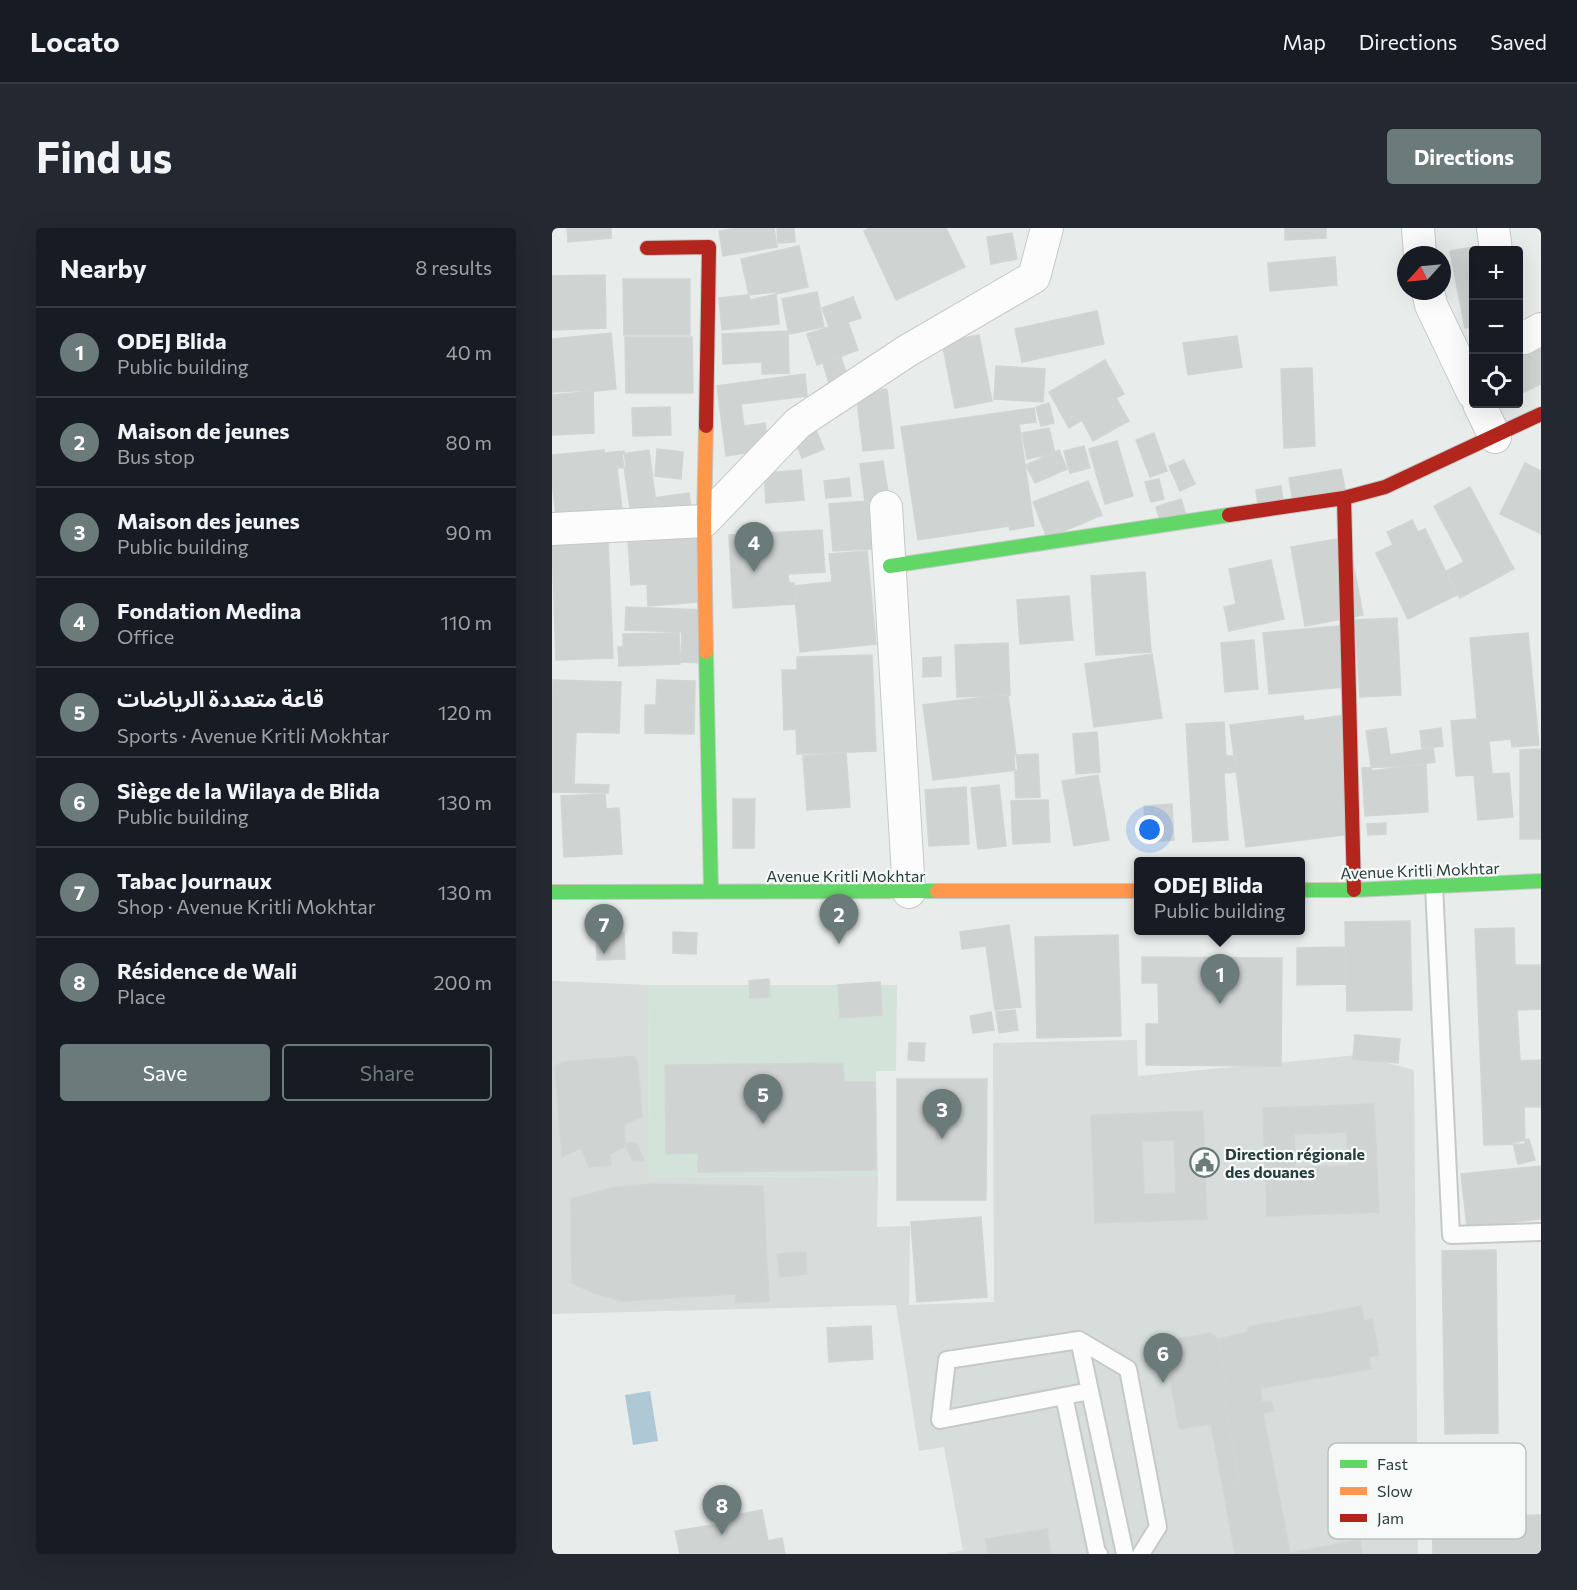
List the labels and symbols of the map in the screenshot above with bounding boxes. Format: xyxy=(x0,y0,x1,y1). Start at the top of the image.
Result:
north arrow xyxy=(1397,246,1451,300)
pin: 4 xyxy=(734,522,774,572)
your location xyxy=(1135,815,1164,844)
street label: Avenue Kritli Mokhtar xyxy=(1340,858,1501,882)
street label: Avenue Kritli Mokhtar xyxy=(766,866,926,885)
pin: 2 xyxy=(820,894,858,944)
pin: 7 xyxy=(584,904,624,954)
pin: 1 xyxy=(1200,954,1240,1004)
pin: 5 xyxy=(744,1074,782,1124)
pin: 3 xyxy=(922,1090,962,1139)
place label: Direction régionale des douanes xyxy=(1225,1144,1365,1181)
public building icon: Direction régionale des douanes xyxy=(1188,1146,1220,1178)
pin: 6 xyxy=(1144,1334,1182,1383)
legend xyxy=(1328,1443,1526,1539)
text: Fast xyxy=(1377,1454,1408,1473)
text: Slow xyxy=(1377,1481,1413,1500)
pin: 8 xyxy=(702,1486,742,1535)
text: Jam xyxy=(1377,1508,1404,1527)

